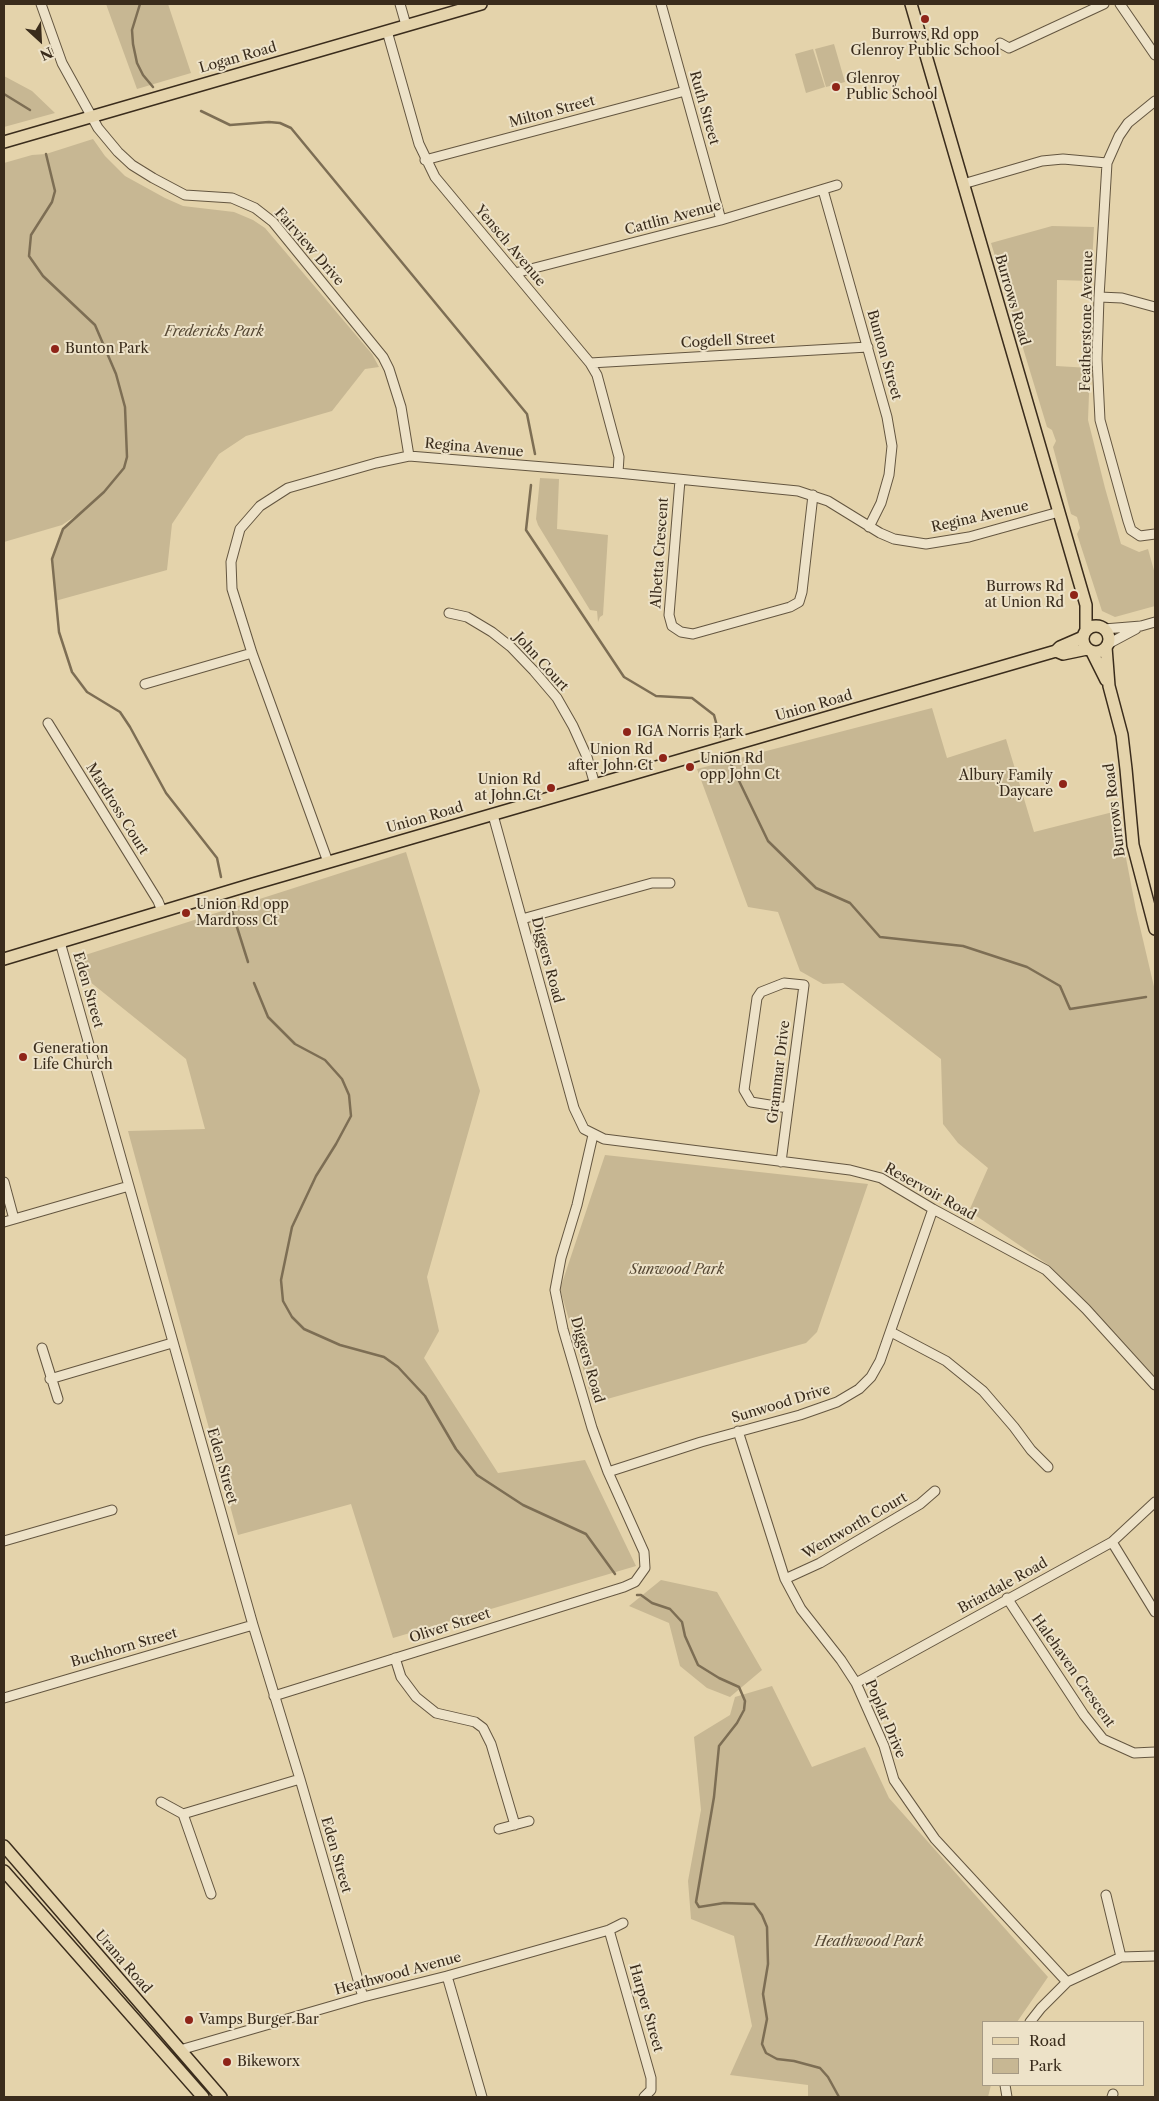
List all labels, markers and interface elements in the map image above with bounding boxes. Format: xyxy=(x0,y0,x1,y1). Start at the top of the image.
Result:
marker: Burrows Rd opp Glenroy Public School xyxy=(919,13,931,25)
north arrow xyxy=(15,15,65,65)
place label: Burrows Rd opp Glenroy Public School xyxy=(850,27,1000,59)
street label: Logan Road xyxy=(197,39,279,77)
text: N xyxy=(37,43,56,64)
street label: Ruth Street xyxy=(685,69,723,147)
place label: Glenroy Public School xyxy=(846,71,938,104)
marker: Glenroy Public School xyxy=(830,81,842,93)
street label: Milton Street xyxy=(507,92,597,132)
street label: Cattlin Avenue xyxy=(623,197,723,239)
street label: Yensch Avenue xyxy=(471,202,549,290)
street label: Fairview Drive xyxy=(271,205,347,289)
street label: Featherstone Avenue xyxy=(1077,250,1097,392)
street label: Burrows Road xyxy=(991,253,1033,347)
street label: Bunton Street xyxy=(863,308,905,402)
park label: Fredericks Park xyxy=(164,324,264,340)
street label: Cogdell Street xyxy=(680,330,776,352)
place label: Bunton Park xyxy=(65,341,149,357)
marker: Bunton Park xyxy=(49,343,61,355)
street label: Regina Avenue xyxy=(424,435,524,461)
street label: Albetta Crescent xyxy=(648,497,672,609)
street label: Regina Avenue xyxy=(930,498,1030,536)
place label: Burrows Rd at Union Rd xyxy=(985,579,1064,612)
marker: Burrows Rd at Union Rd xyxy=(1068,589,1080,601)
street label: John Court xyxy=(510,629,572,695)
street label: Union Road xyxy=(774,687,854,725)
place label: IGA Norris Park xyxy=(637,724,743,740)
marker: IGA Norris Park xyxy=(621,726,633,738)
place label: Union Rd after John Ct xyxy=(568,742,653,774)
place label: Union Rd opp John Ct xyxy=(700,751,780,784)
marker: Union Rd after John Ct xyxy=(657,752,669,764)
street label: Mardross Court xyxy=(82,760,152,858)
marker: Union Rd opp John Ct xyxy=(684,761,696,773)
street label: Burrows Road xyxy=(1101,762,1129,858)
place label: Albury Family Daycare xyxy=(959,768,1053,800)
place label: Union Rd at John Ct xyxy=(475,772,541,804)
marker: Albury Family Daycare xyxy=(1057,778,1069,790)
marker: Union Rd at John Ct xyxy=(545,782,557,794)
street label: Union Road xyxy=(385,799,465,837)
place label: Union Rd opp Mardross Ct xyxy=(196,897,289,930)
marker: Union Rd opp Mardross Ct xyxy=(180,907,192,919)
street label: Diggers Road xyxy=(527,915,567,1005)
street label: Eden Street xyxy=(69,950,107,1030)
street label: Grammar Drive xyxy=(764,1019,794,1125)
place label: Generation Life Church xyxy=(33,1041,113,1074)
marker: Generation Life Church xyxy=(17,1051,29,1063)
street label: Reservoir Road xyxy=(881,1160,979,1224)
park label: Sunwood Park xyxy=(630,1262,724,1278)
street label: Diggers Road xyxy=(567,1315,607,1405)
street label: Sunwood Drive xyxy=(730,1381,832,1427)
street label: Eden Street xyxy=(203,1426,241,1506)
street label: Wentworth Court xyxy=(800,1489,910,1563)
street label: Briardale Road xyxy=(956,1555,1050,1617)
street label: Oliver Street xyxy=(407,1605,493,1647)
street label: Halehaven Crescent xyxy=(1028,1611,1118,1731)
street label: Buchhorn Street xyxy=(69,1625,179,1671)
street label: Poplar Drive xyxy=(861,1677,909,1761)
street label: Eden Street xyxy=(317,1815,355,1895)
street label: Urana Road xyxy=(91,1927,155,1997)
park label: Heathwood Park xyxy=(815,1934,923,1950)
street label: Heathwood Avenue xyxy=(333,1949,463,1999)
street label: Harper Street xyxy=(625,1962,667,2054)
place label: Vamps Burger Bar xyxy=(199,2012,319,2028)
marker: Vamps Burger Bar xyxy=(183,2014,195,2026)
legend xyxy=(982,2021,1144,2086)
text: Road xyxy=(1029,2031,1066,2050)
place label: Bikeworx xyxy=(237,2054,300,2070)
marker: Bikeworx xyxy=(221,2056,233,2068)
text: Park xyxy=(1029,2056,1062,2075)

